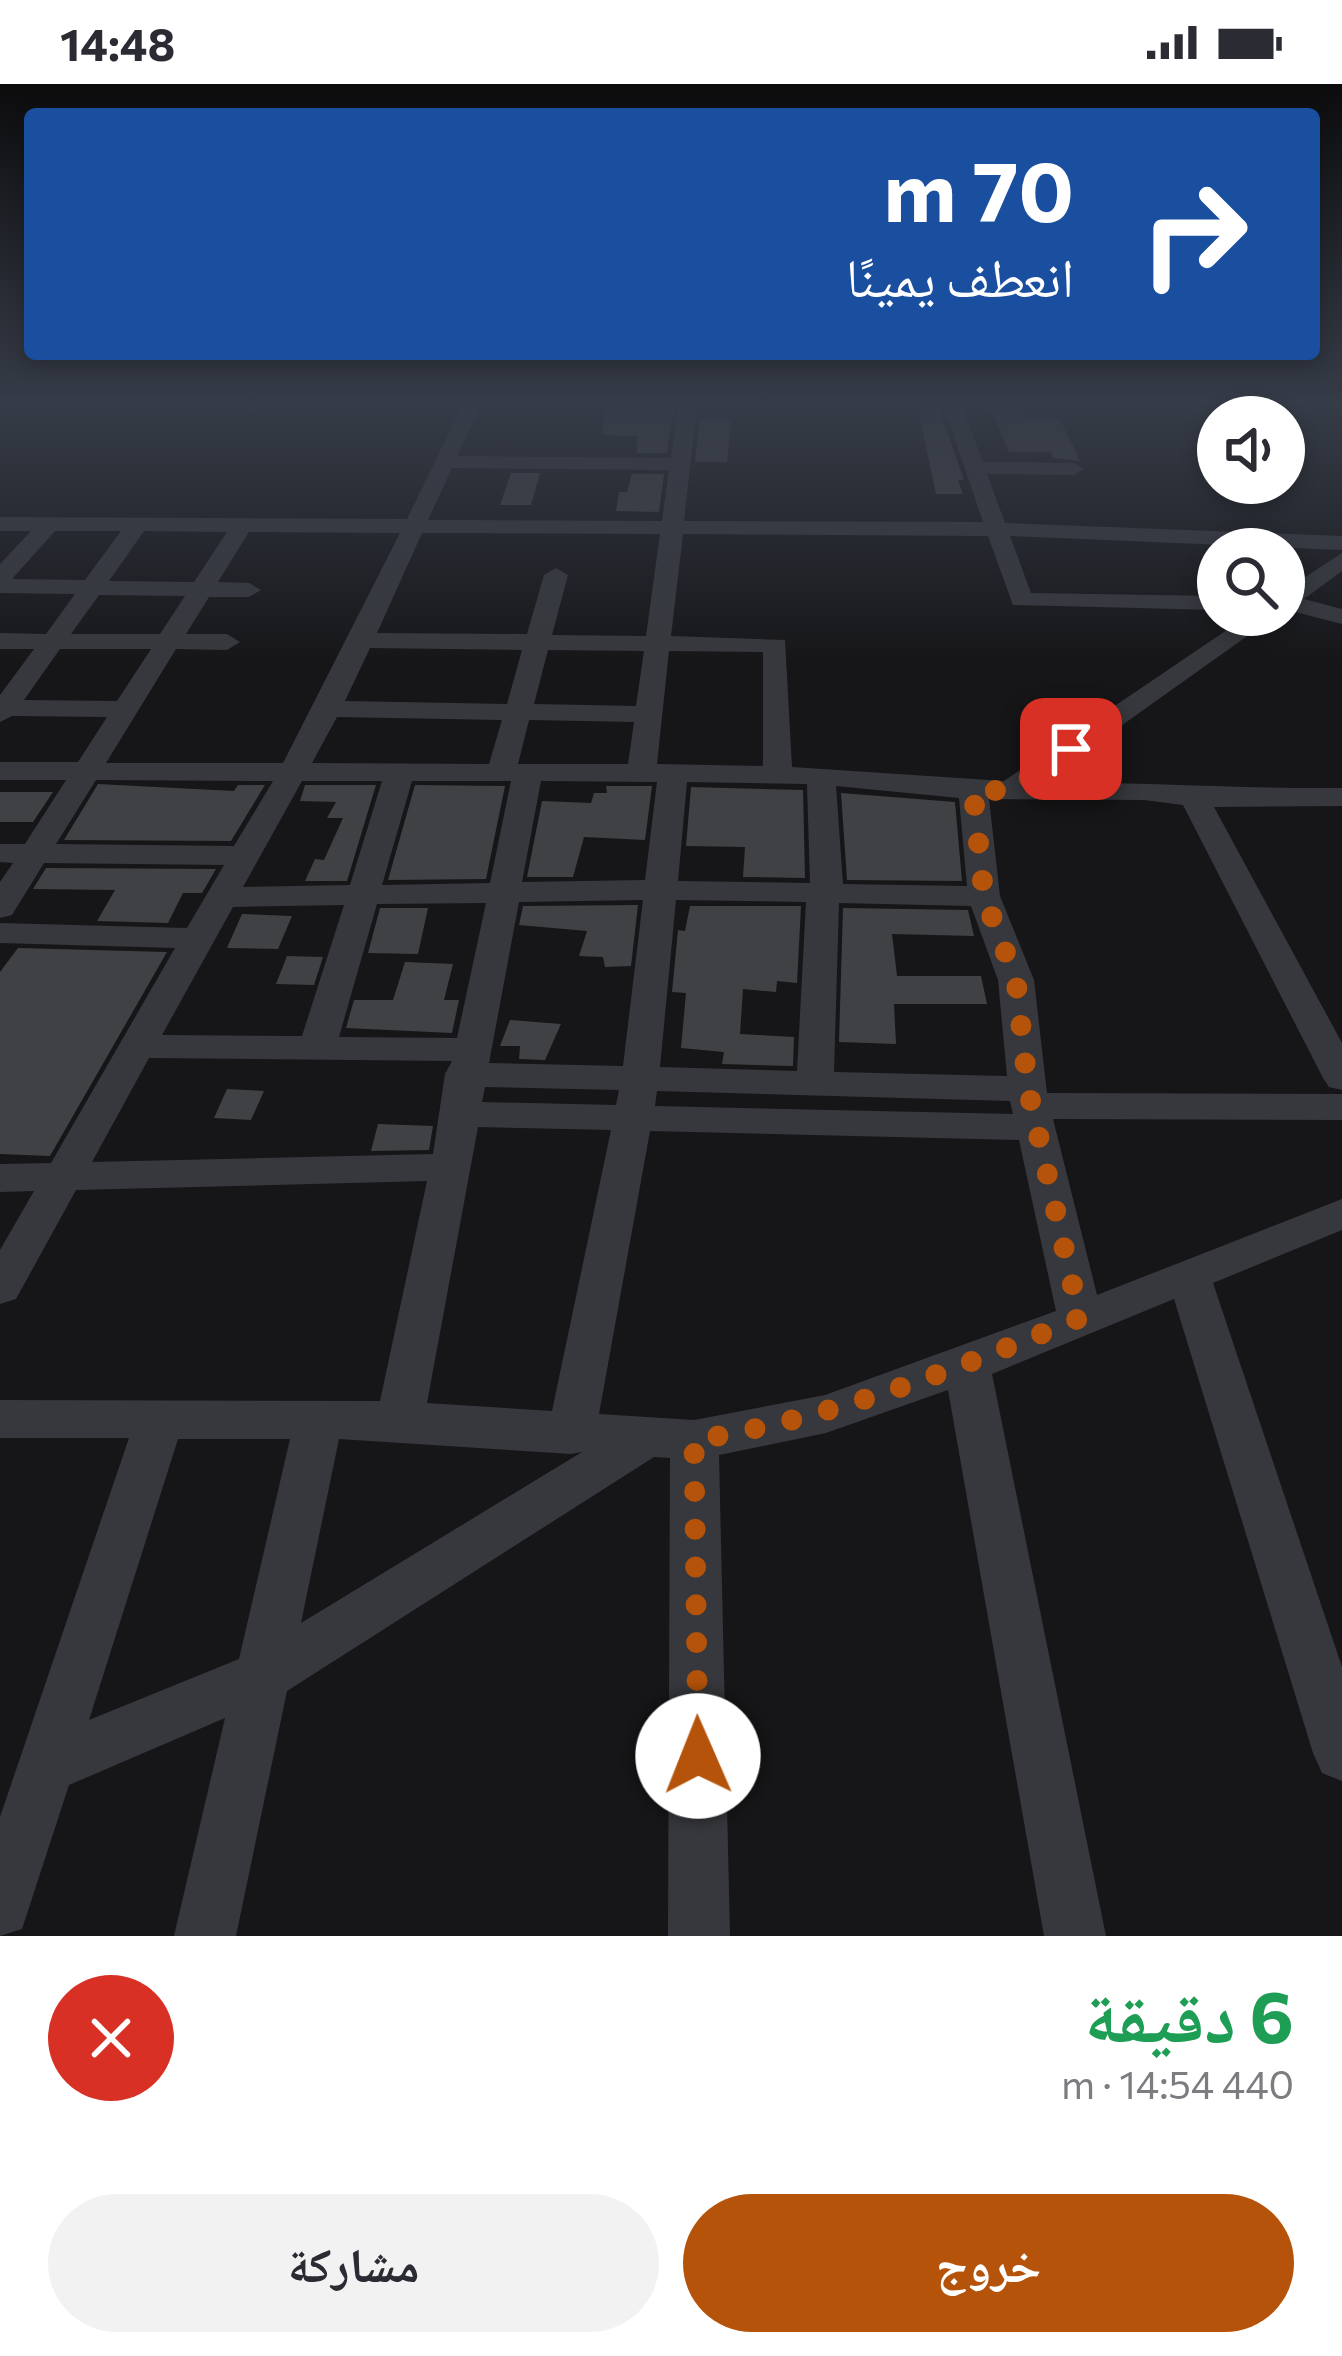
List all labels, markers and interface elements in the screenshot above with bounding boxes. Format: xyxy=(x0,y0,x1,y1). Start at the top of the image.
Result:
text: 14:48 xyxy=(60,15,175,70)
text: 70 m xyxy=(883,137,1074,239)
icon: right xyxy=(1116,156,1272,312)
text: انعطف يمينًا xyxy=(846,242,1074,308)
map controls xyxy=(1197,396,1305,636)
button: sound xyxy=(1197,396,1305,504)
button: search xyxy=(1197,528,1305,636)
pin xyxy=(1020,698,1122,800)
icon: arrive xyxy=(1038,716,1104,782)
position arrow xyxy=(635,1693,761,1819)
text: 6 دقيقة xyxy=(1085,1970,1294,2058)
button: close xyxy=(48,1975,174,2101)
text: 440 m · 14:54 xyxy=(1061,2059,1294,2107)
button: مشاركة xyxy=(48,2194,659,2332)
button: خروج xyxy=(683,2194,1294,2332)

